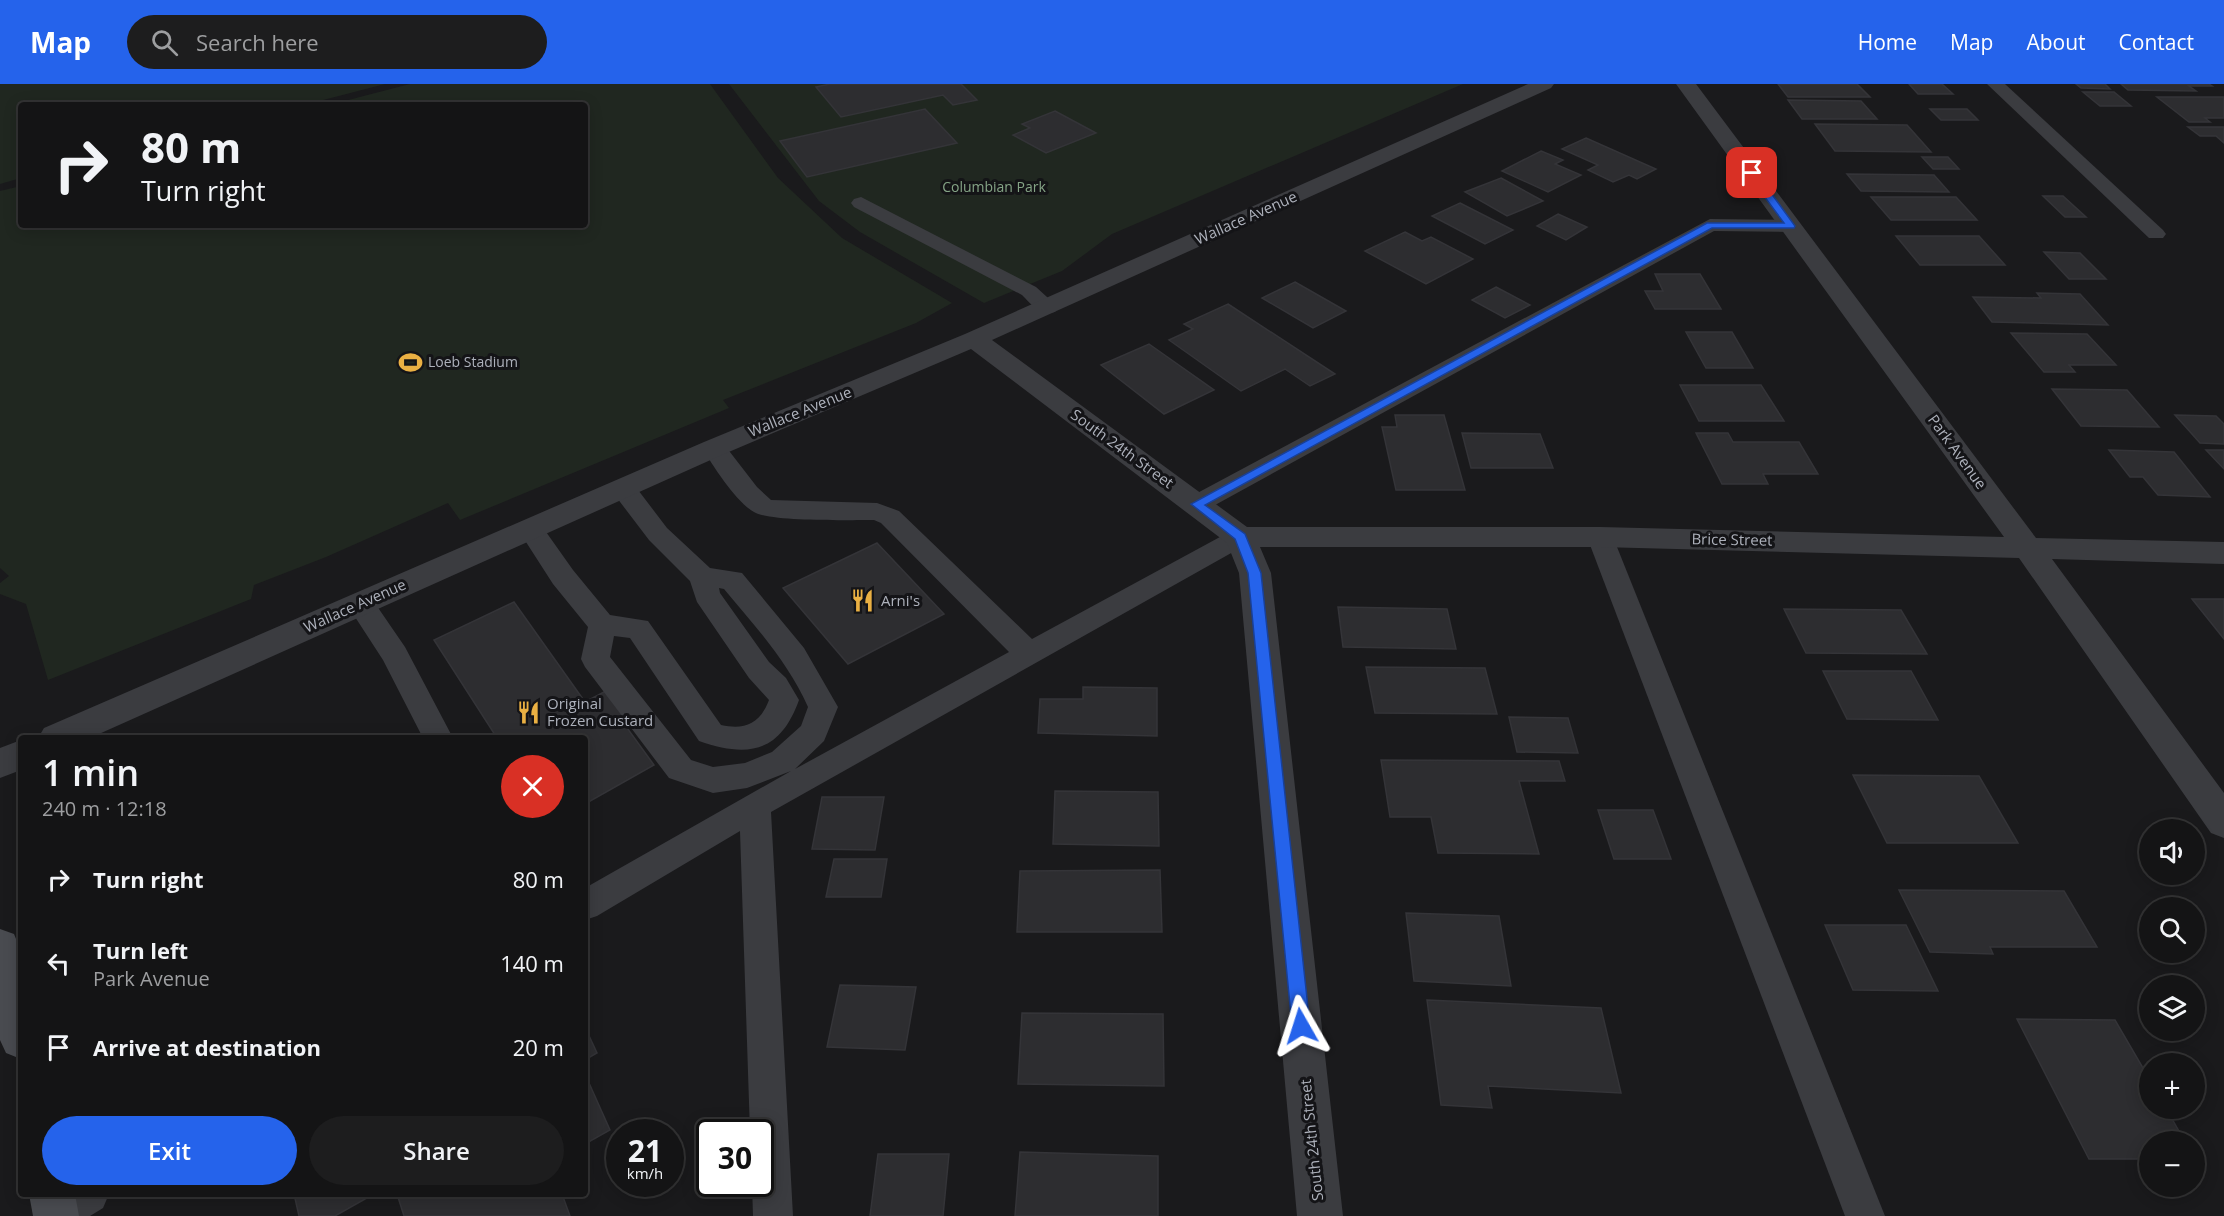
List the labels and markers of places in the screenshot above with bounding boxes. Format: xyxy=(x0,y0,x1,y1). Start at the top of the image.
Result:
pin xyxy=(1726,147,1777,198)
sports icon: Loeb Stadium xyxy=(397,349,423,375)
place label: Loeb Stadium xyxy=(428,352,518,371)
restaurant icon: Arni's xyxy=(850,588,876,614)
place label: Arni's xyxy=(881,590,920,610)
place label: Original Frozen Custard xyxy=(547,693,653,730)
restaurant icon: Original Frozen Custard xyxy=(516,700,542,726)

